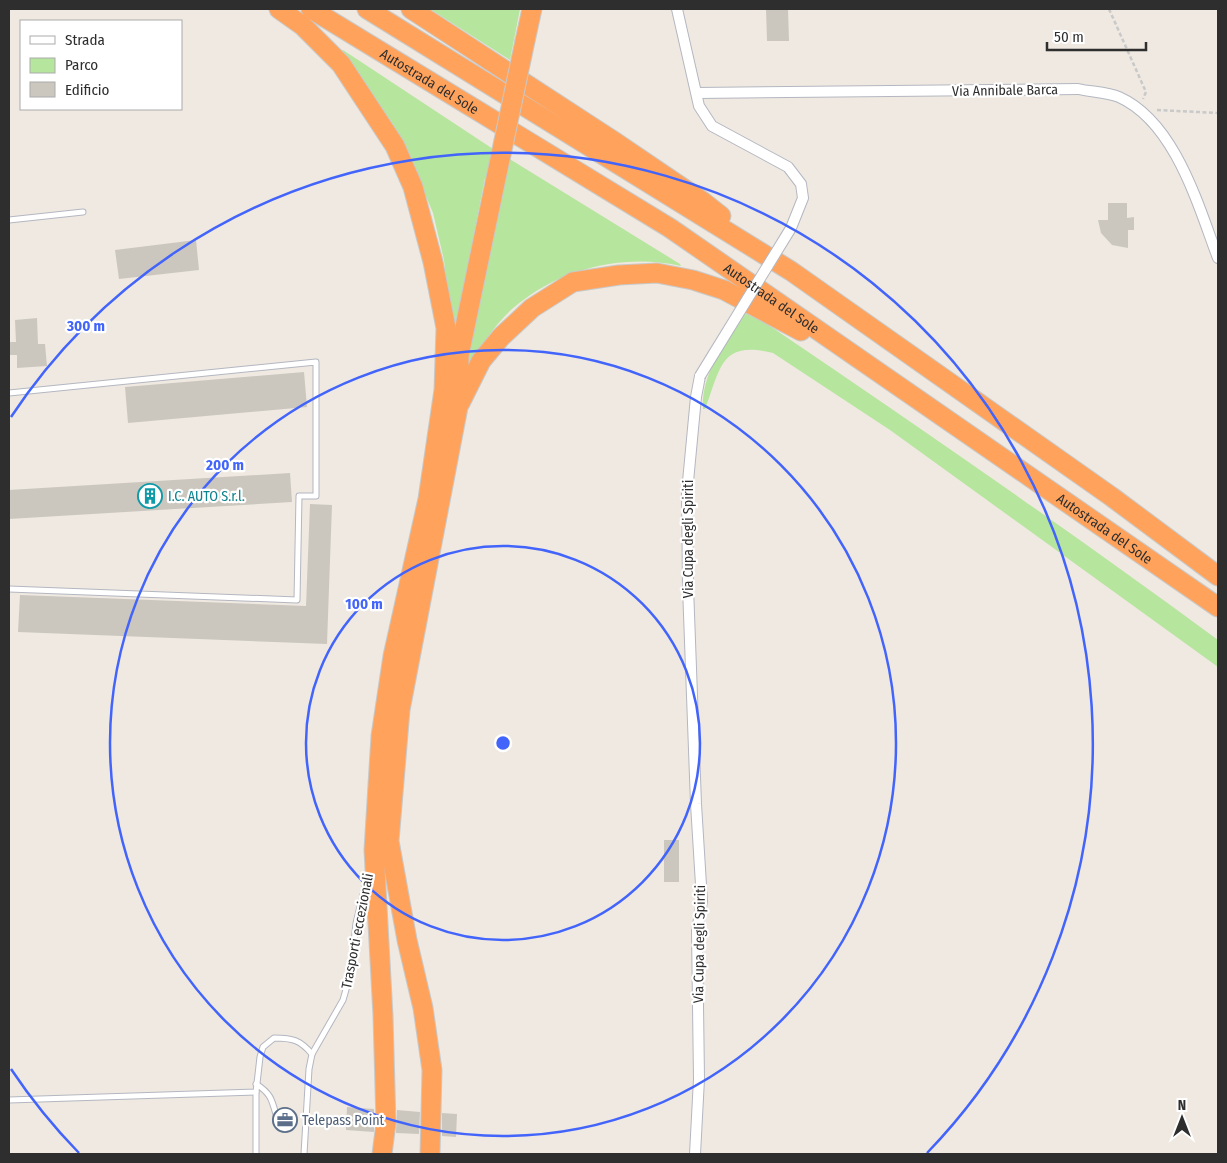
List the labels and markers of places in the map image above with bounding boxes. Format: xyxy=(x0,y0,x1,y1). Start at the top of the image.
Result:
building icon: I.C. AUTO S.r.l. xyxy=(137,483,163,509)
place label: I.C. AUTO S.r.l. xyxy=(168,488,245,505)
centre of rings xyxy=(494,734,512,752)
office icon: Telepass Point xyxy=(272,1107,298,1133)
place label: Telepass Point xyxy=(302,1112,385,1129)

